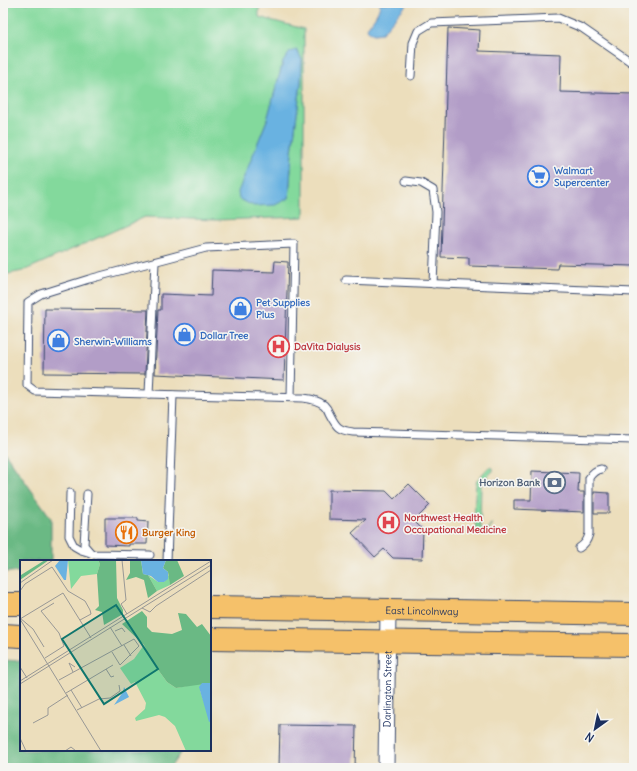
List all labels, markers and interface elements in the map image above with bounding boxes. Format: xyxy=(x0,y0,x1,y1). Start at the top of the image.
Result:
supermarket icon: Walmart Supercenter xyxy=(526,163,552,189)
place label: Walmart Supercenter xyxy=(554,164,610,189)
shop icon: Pet Supplies Plus xyxy=(228,295,254,321)
place label: Pet Supplies Plus xyxy=(256,296,310,321)
shop icon: Dollar Tree xyxy=(172,322,198,348)
shop icon: Sherwin-Williams xyxy=(46,328,72,354)
place label: Dollar Tree xyxy=(200,329,249,342)
hospital icon: DaVita Dialysis xyxy=(265,333,291,359)
place label: Sherwin-Williams xyxy=(74,335,152,348)
place label: DaVita Dialysis xyxy=(294,340,361,353)
bank icon: Horizon Bank xyxy=(542,469,568,495)
place label: Horizon Bank xyxy=(479,476,540,489)
hospital icon: Northwest Health Occupational Medicine xyxy=(375,510,401,536)
place label: Northwest Health Occupational Medicine xyxy=(404,511,507,536)
restaurant icon: Burger King xyxy=(113,519,139,545)
place label: Burger King xyxy=(142,526,196,539)
inset map xyxy=(20,560,211,751)
street label: East Lincolnway xyxy=(385,603,459,618)
street label: Darlington Street xyxy=(380,650,394,727)
north arrow xyxy=(575,709,615,749)
text: N xyxy=(583,729,597,745)

